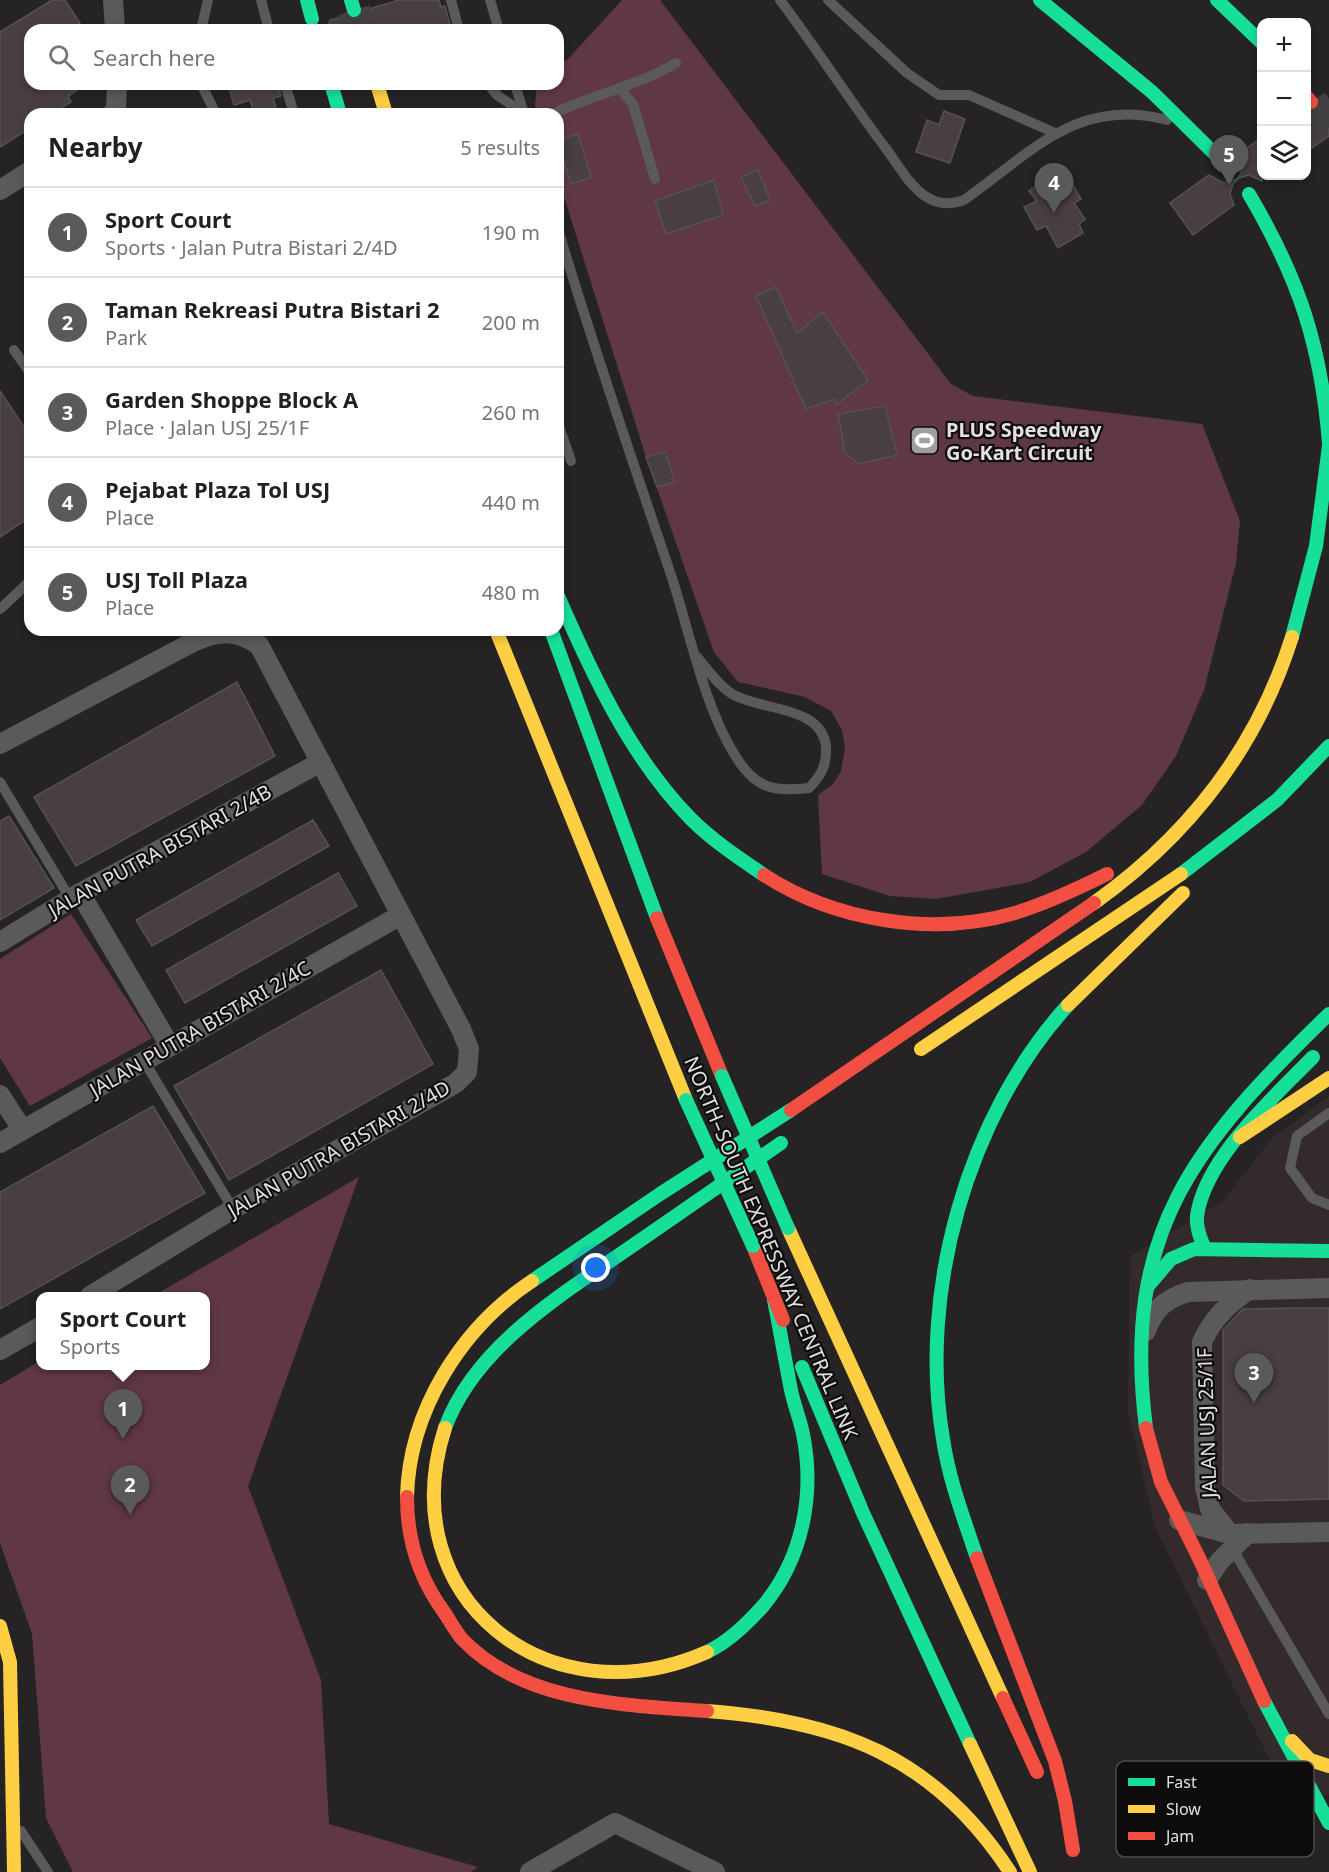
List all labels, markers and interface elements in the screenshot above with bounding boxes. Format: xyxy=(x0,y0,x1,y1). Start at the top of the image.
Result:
map controls xyxy=(1257,18,1311,180)
button: + xyxy=(1257,18,1311,72)
search box xyxy=(24,24,564,90)
icon: search xyxy=(45,41,78,74)
text: Search here xyxy=(93,42,215,72)
button: − xyxy=(1257,72,1311,126)
button: layers xyxy=(1257,126,1311,180)
text: Nearby xyxy=(48,129,143,165)
text: 5 results xyxy=(460,134,540,161)
pin: 5 xyxy=(1210,136,1248,185)
pin: 4 xyxy=(1034,164,1074,213)
text: Sport Court xyxy=(105,204,231,234)
text: 1 xyxy=(62,219,73,246)
text: 190 m xyxy=(482,219,540,246)
text: Sports · Jalan Putra Bistari 2/4D xyxy=(105,234,398,261)
text: Taman Rekreasi Putra Bistari 2 xyxy=(105,294,440,324)
text: 2 xyxy=(62,309,73,336)
text: 200 m xyxy=(482,309,540,336)
text: Park xyxy=(105,324,147,351)
text: Garden Shoppe Block A xyxy=(105,384,358,414)
text: 3 xyxy=(62,399,73,426)
text: 260 m xyxy=(482,399,540,426)
text: Place · Jalan USJ 25/1F xyxy=(105,414,309,441)
place label: PLUS Speedway Go-Kart Circuit xyxy=(946,416,1102,466)
sports icon: PLUS Speedway Go-Kart Circuit xyxy=(909,425,941,457)
text: Pejabat Plaza Tol USJ xyxy=(105,474,330,504)
text: 4 xyxy=(62,489,73,516)
text: 440 m xyxy=(482,489,540,516)
text: Place xyxy=(105,504,154,531)
text: USJ Toll Plaza xyxy=(105,564,248,594)
text: 5 xyxy=(62,579,73,606)
text: 480 m xyxy=(482,579,540,606)
text: Place xyxy=(105,594,154,621)
street label: JALAN PUTRA BISTARI 2/4B xyxy=(42,778,276,924)
street label: JALAN PUTRA BISTARI 2/4C xyxy=(83,954,315,1104)
street label: NORTH–SOUTH EXPRESSWAY CENTRAL LINK xyxy=(678,1052,865,1444)
street label: JALAN PUTRA BISTARI 2/4D xyxy=(221,1074,455,1224)
your location xyxy=(581,1253,610,1282)
popup xyxy=(36,1292,210,1370)
text: Sport Court xyxy=(60,1303,186,1333)
text: Sports xyxy=(60,1333,120,1360)
street label: JALAN USJ 25/1F xyxy=(1190,1347,1223,1501)
pin: 3 xyxy=(1234,1354,1274,1403)
pin: 1 xyxy=(104,1390,142,1439)
pin: 2 xyxy=(110,1466,150,1515)
legend xyxy=(1116,1761,1314,1857)
text: Fast xyxy=(1166,1771,1197,1793)
text: Slow xyxy=(1166,1798,1201,1820)
text: Jam xyxy=(1164,1825,1194,1847)

